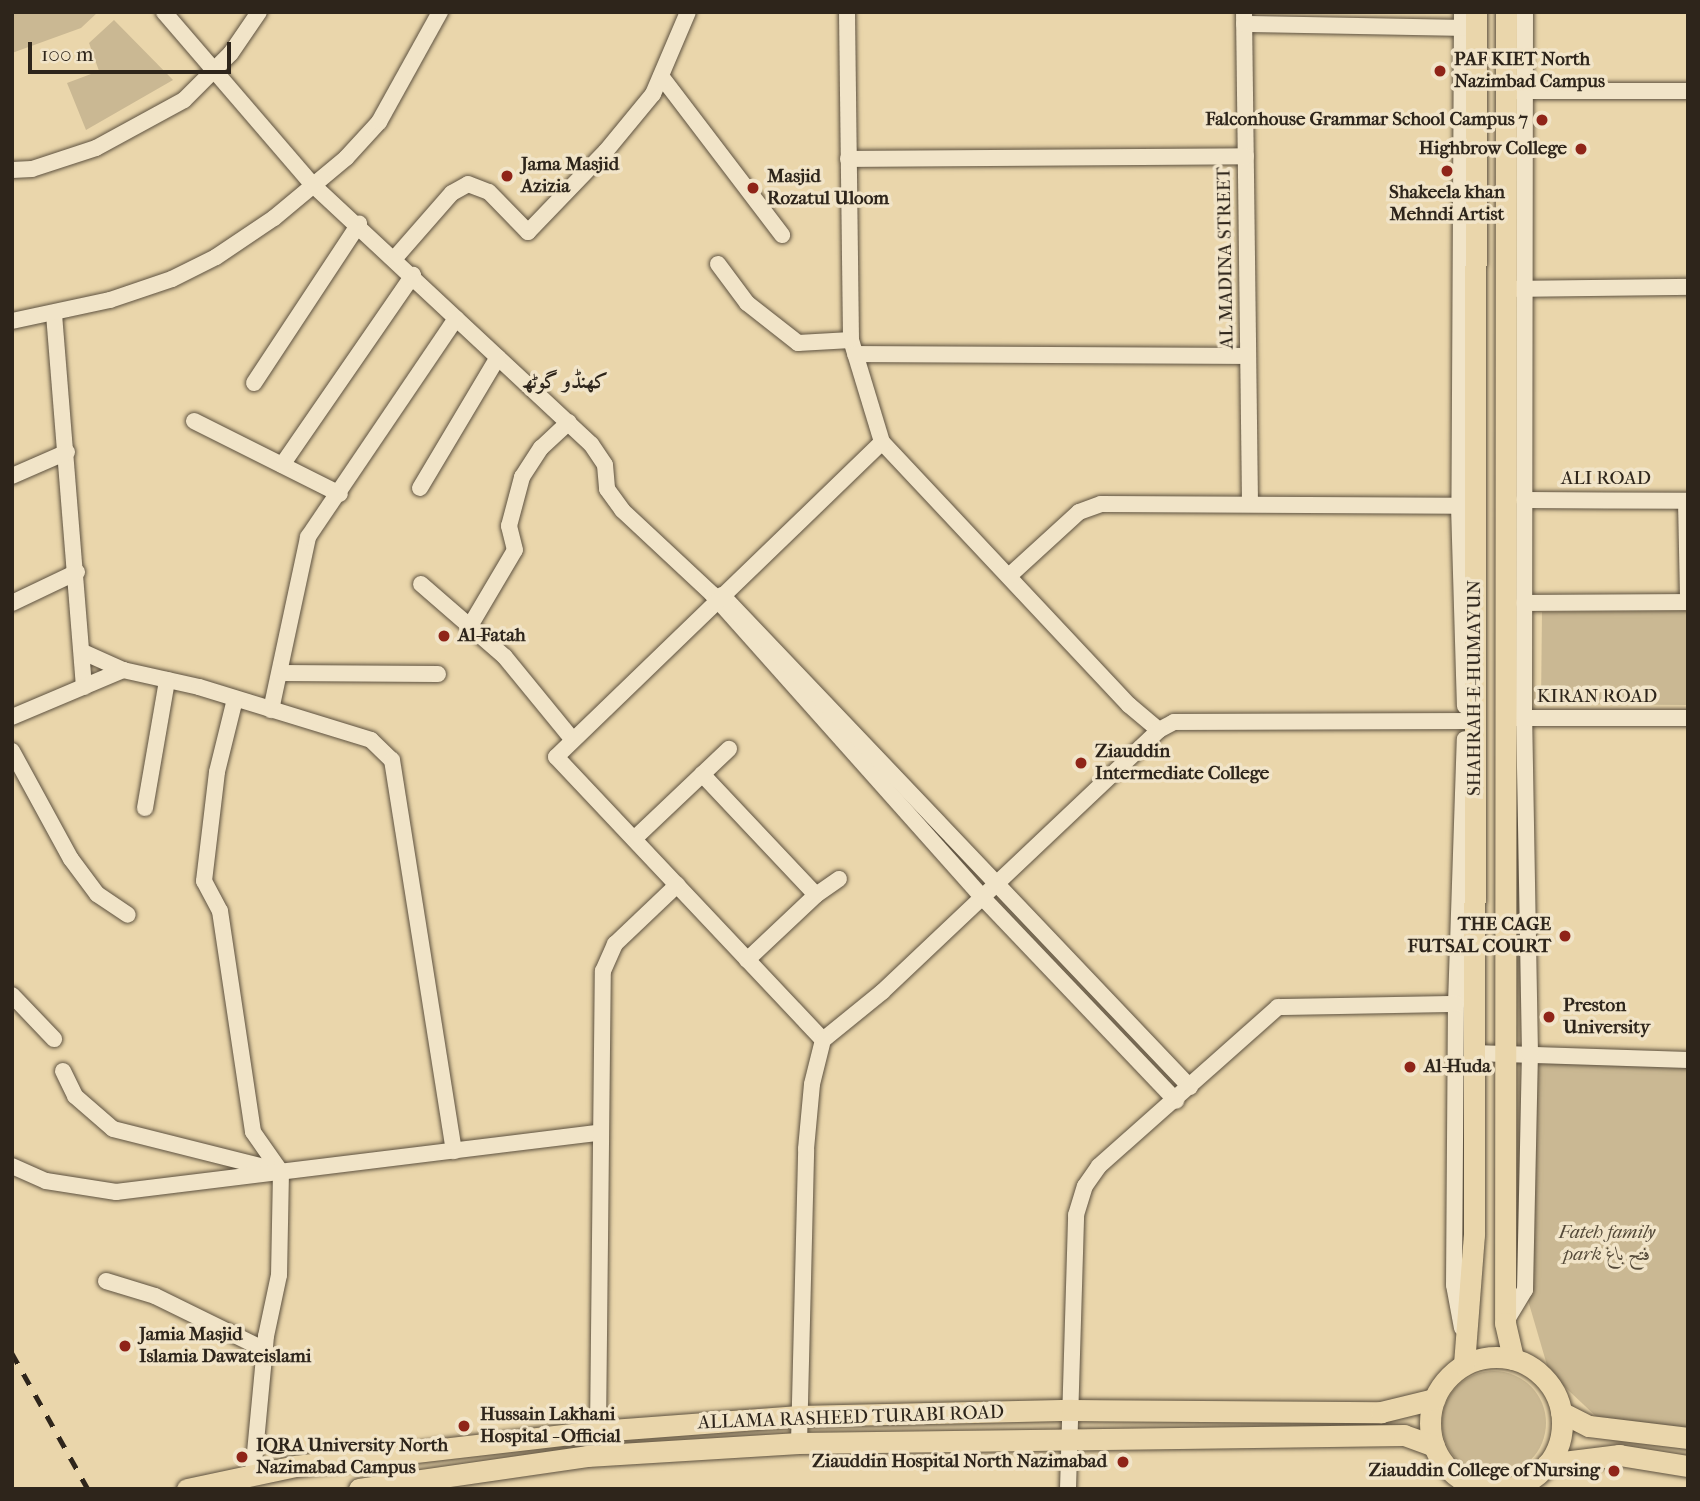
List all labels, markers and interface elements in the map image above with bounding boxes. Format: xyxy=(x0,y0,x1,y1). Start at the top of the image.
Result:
scale bar xyxy=(32,28,234,72)
text: 100 m xyxy=(41,42,94,66)
place label: PAF KIET North Nazimbad Campus xyxy=(1454,49,1605,93)
marker: PAF KIET North Nazimbad Campus xyxy=(1432,63,1448,79)
place label: Falconhouse Grammar School Campus 7 xyxy=(1205,109,1528,131)
marker: Falconhouse Grammar School Campus 7 xyxy=(1534,112,1550,128)
place label: Highbrow College xyxy=(1419,138,1567,160)
marker: Highbrow College xyxy=(1573,141,1589,157)
place label: Jama Masjid Azizia xyxy=(521,154,619,198)
marker: Shakeela khan Mehndi Artist xyxy=(1439,163,1455,179)
place label: Masjid Rozatul Uloom xyxy=(767,166,889,210)
street label: AL MADINA STREET xyxy=(1213,167,1239,349)
marker: Jama Masjid Azizia xyxy=(499,168,515,184)
marker: Masjid Rozatul Uloom xyxy=(745,180,761,196)
place label: Shakeela khan Mehndi Artist xyxy=(1389,182,1505,226)
district label: کھنڈو گوٹھ xyxy=(522,368,608,394)
street label: ALI ROAD xyxy=(1561,468,1651,490)
street label: SHAHRAH-E-HUMAYUN xyxy=(1464,580,1486,796)
place label: Al-Fatah xyxy=(458,625,526,647)
marker: Al-Fatah xyxy=(436,628,452,644)
street label: KIRAN ROAD xyxy=(1537,686,1657,708)
place label: Ziauddin Intermediate College xyxy=(1095,741,1269,785)
marker: Ziauddin Intermediate College xyxy=(1073,755,1089,771)
place label: THE CAGE FUTSAL COURT xyxy=(1407,914,1551,958)
marker: THE CAGE FUTSAL COURT xyxy=(1557,928,1573,944)
place label: Preston University xyxy=(1563,995,1650,1039)
marker: Preston University xyxy=(1541,1009,1557,1025)
place label: Al-Huda xyxy=(1424,1056,1491,1078)
marker: Al-Huda xyxy=(1402,1059,1418,1075)
park label: Fateh family park فتح باغ xyxy=(1559,1222,1655,1266)
place label: Jamia Masjid Islamia Dawateislami xyxy=(139,1324,311,1368)
marker: Jamia Masjid Islamia Dawateislami xyxy=(117,1338,133,1354)
street label: ALLAMA RASHEED TURABI ROAD xyxy=(697,1401,1005,1435)
place label: Hussain Lakhani Hospital - Official xyxy=(480,1404,621,1448)
marker: Hussain Lakhani Hospital - Official xyxy=(454,1416,474,1436)
place label: IQRA University North Nazimabad Campus xyxy=(256,1435,448,1479)
marker: IQRA University North Nazimabad Campus xyxy=(234,1449,250,1465)
place label: Ziauddin Hospital North Nazimabad xyxy=(812,1451,1107,1473)
marker: Ziauddin Hospital North Nazimabad xyxy=(1113,1452,1133,1472)
place label: Ziauddin College of Nursing xyxy=(1369,1460,1600,1482)
marker: Ziauddin College of Nursing xyxy=(1606,1463,1622,1479)

